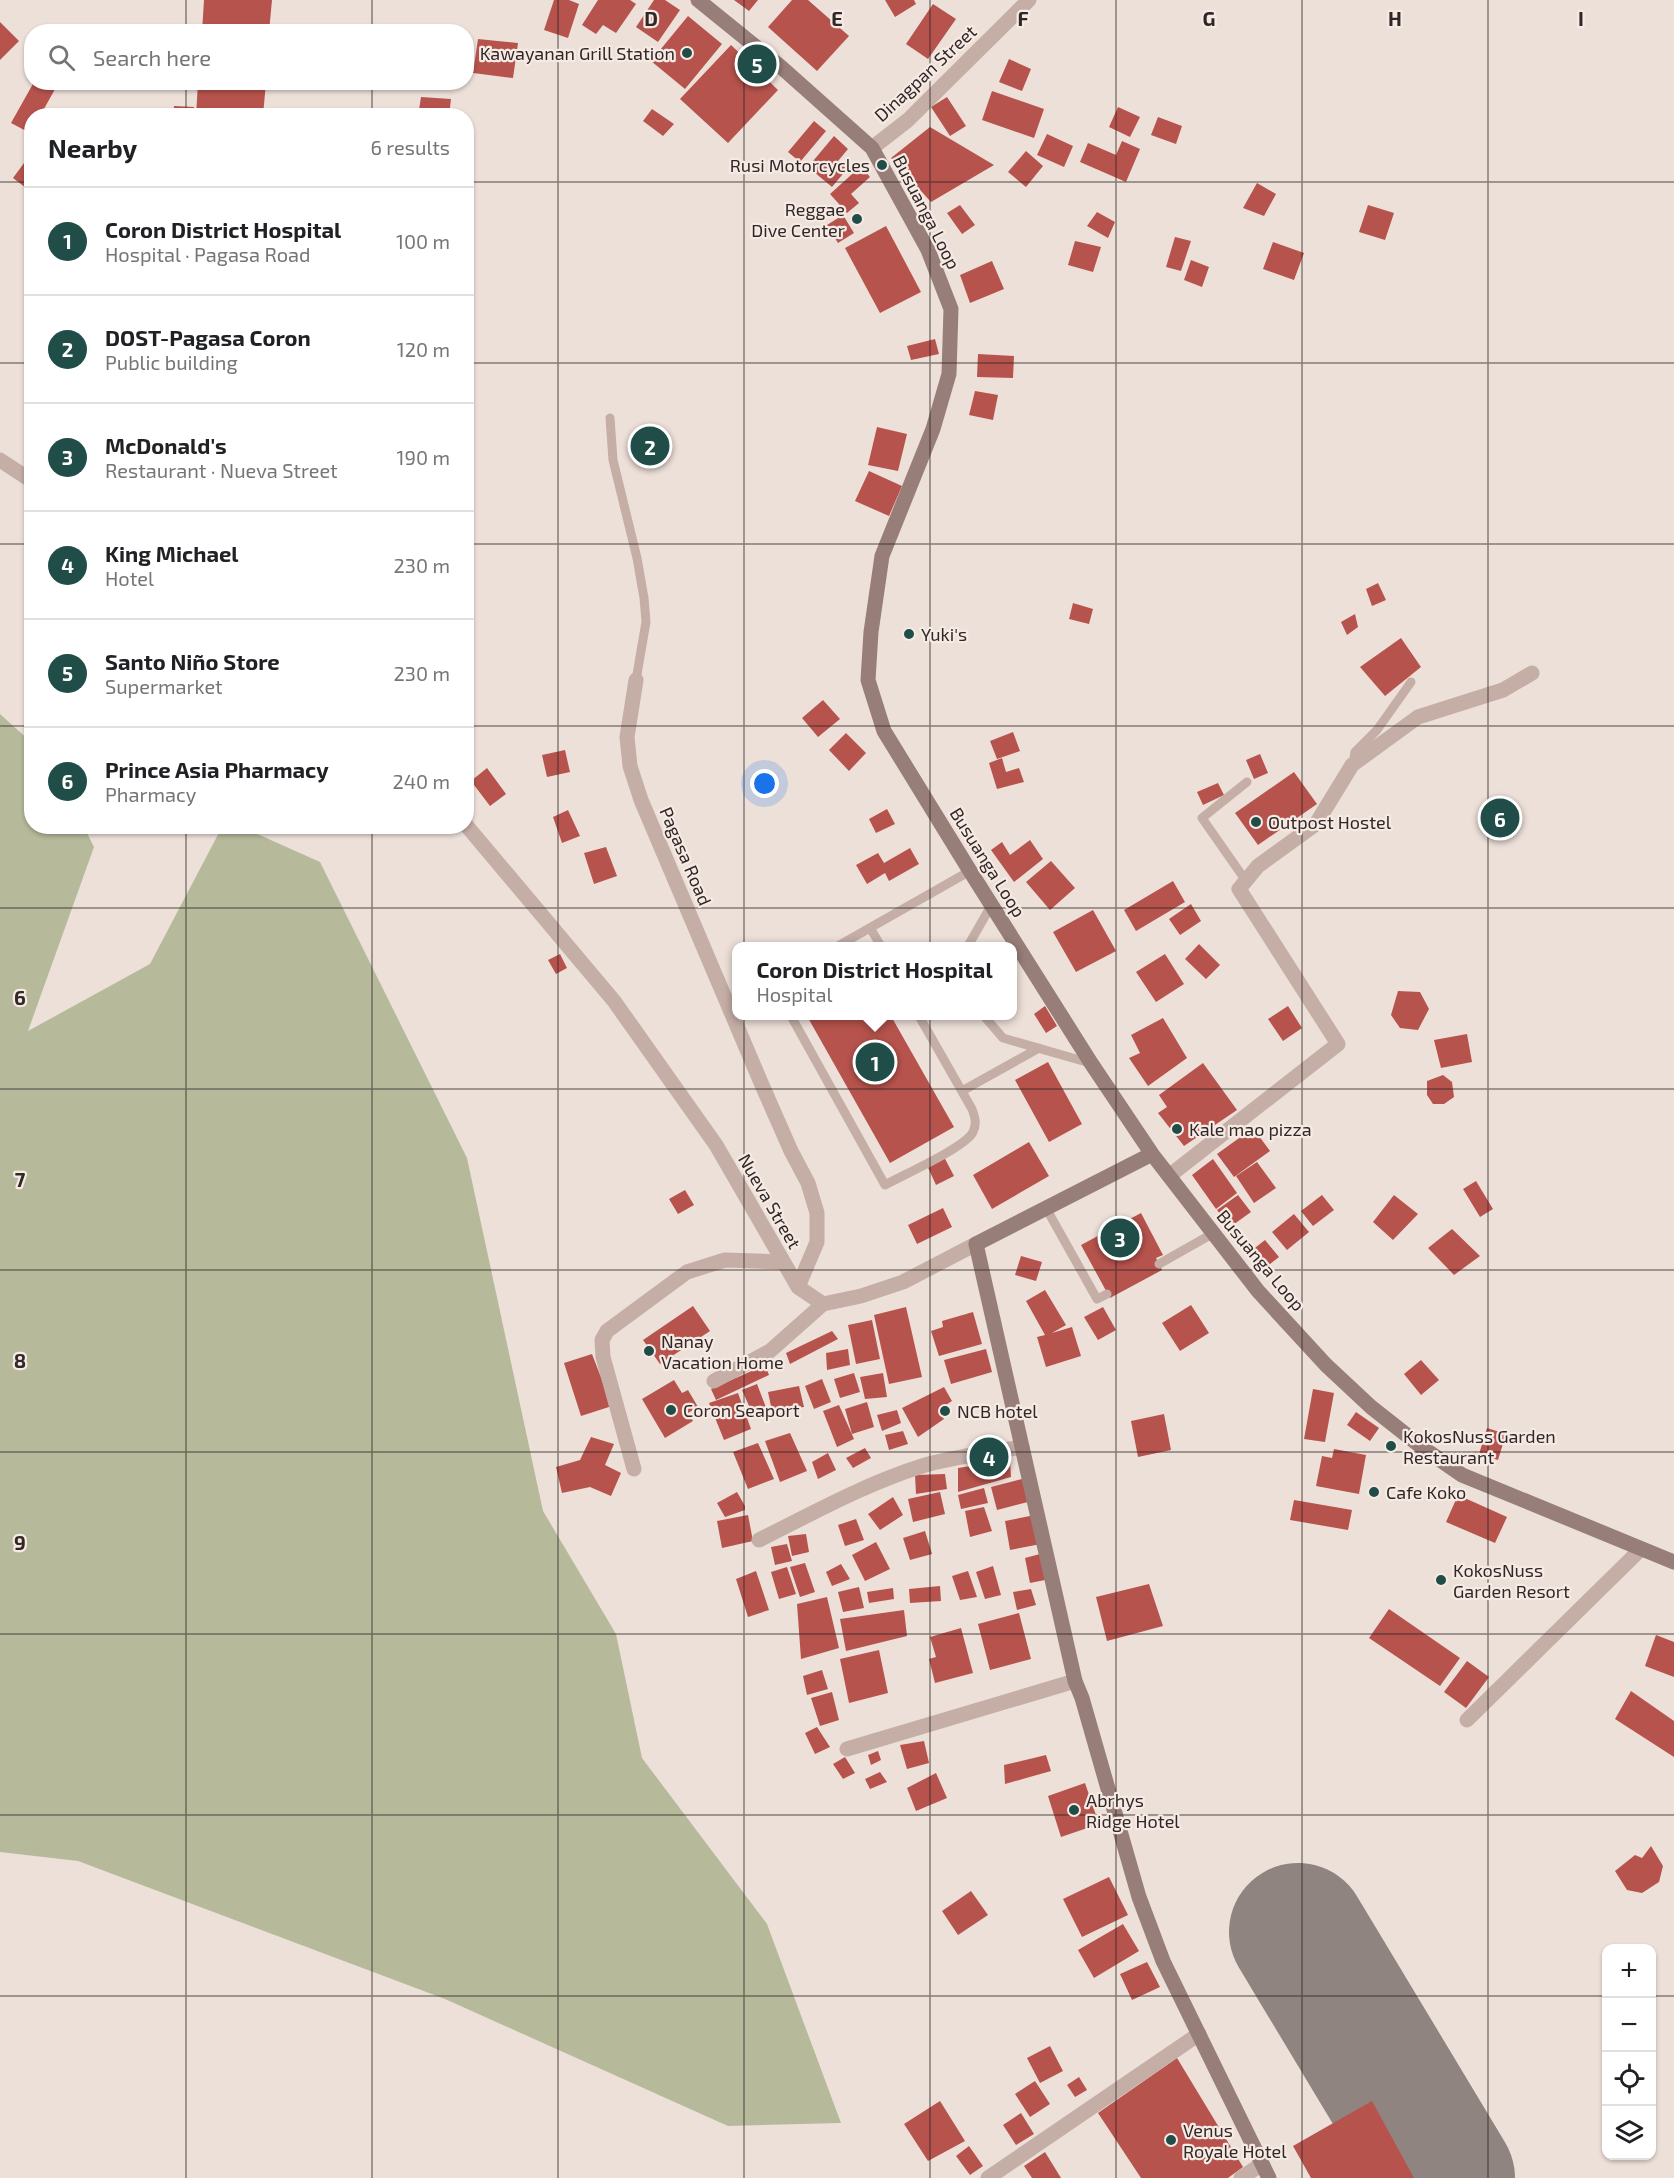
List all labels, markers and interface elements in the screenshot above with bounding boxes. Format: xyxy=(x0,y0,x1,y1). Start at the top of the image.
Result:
text: D xyxy=(644,6,658,30)
text: E xyxy=(831,6,843,30)
text: F xyxy=(1017,6,1029,30)
text: G xyxy=(1203,6,1215,30)
text: H xyxy=(1388,6,1402,30)
text: I xyxy=(1578,6,1584,30)
street label: Dinagpan Street xyxy=(869,20,981,126)
search box xyxy=(24,24,474,90)
icon: search xyxy=(45,41,78,74)
place label: Kawayanan Grill Station xyxy=(480,42,675,64)
pin: 5 xyxy=(738,42,777,86)
text: Search here xyxy=(93,44,211,70)
marker: Kawayanan Grill Station xyxy=(680,46,694,60)
text: Nearby xyxy=(48,132,137,163)
text: 6 results xyxy=(370,135,450,159)
street label: Busuanga Loop xyxy=(889,151,965,273)
place label: Rusi Motorcycles xyxy=(730,154,870,176)
marker: Rusi Motorcycles xyxy=(875,158,889,172)
place label: Reggae Dive Center xyxy=(751,198,845,241)
marker: Reggae Dive Center xyxy=(850,212,864,226)
text: Coron District Hospital xyxy=(105,216,341,242)
text: 1 xyxy=(63,229,72,253)
text: 100 m xyxy=(396,229,450,253)
text: Hospital · Pagasa Road xyxy=(105,242,311,266)
text: DOST-Pagasa Coron xyxy=(105,324,311,350)
text: 2 xyxy=(62,337,73,361)
text: 120 m xyxy=(397,337,450,361)
text: Public building xyxy=(105,350,238,374)
pin: 2 xyxy=(630,424,670,468)
text: McDonald's xyxy=(105,432,227,458)
text: 3 xyxy=(62,445,73,469)
text: 190 m xyxy=(397,445,450,469)
text: Restaurant · Nueva Street xyxy=(105,458,338,482)
text: King Michael xyxy=(105,540,239,566)
text: 4 xyxy=(61,553,74,577)
text: 230 m xyxy=(394,553,450,577)
text: Hotel xyxy=(105,566,154,590)
place label: Yuki's xyxy=(921,623,967,645)
marker: Yuki's xyxy=(902,627,916,641)
text: Santo Niño Store xyxy=(105,648,280,674)
text: 5 xyxy=(62,661,73,685)
text: 230 m xyxy=(394,661,450,685)
text: Supermarket xyxy=(105,674,223,698)
text: Prince Asia Pharmacy xyxy=(105,756,329,782)
text: 6 xyxy=(62,769,73,793)
text: 240 m xyxy=(392,769,450,793)
your location xyxy=(750,769,779,798)
text: Pharmacy xyxy=(105,782,196,806)
pin: 6 xyxy=(1480,796,1520,840)
street label: Pagasa Road xyxy=(655,803,717,909)
street label: Busuanga Loop xyxy=(946,803,1030,921)
place label: Outpost Hostel xyxy=(1268,811,1392,833)
marker: Outpost Hostel xyxy=(1249,815,1263,829)
popup xyxy=(732,942,1017,1020)
text: Coron District Hospital xyxy=(756,956,993,982)
text: Hospital xyxy=(756,982,832,1006)
text: 6 xyxy=(14,985,26,1009)
pin: 1 xyxy=(856,1040,894,1084)
place label: Kale mao pizza xyxy=(1189,1118,1312,1140)
marker: Kale mao pizza xyxy=(1170,1122,1184,1136)
street label: Nueva Street xyxy=(734,1150,806,1252)
text: 7 xyxy=(15,1167,26,1191)
street label: Busuanga Loop xyxy=(1212,1205,1310,1315)
pin: 3 xyxy=(1100,1216,1140,1260)
place label: Nanay Vacation Home xyxy=(661,1330,784,1373)
marker: Nanay Vacation Home xyxy=(642,1344,656,1358)
text: 8 xyxy=(14,1348,26,1372)
place label: Coron Seaport xyxy=(683,1399,800,1421)
place label: NCB hotel xyxy=(957,1400,1038,1422)
marker: Coron Seaport xyxy=(664,1403,678,1417)
marker: NCB hotel xyxy=(938,1404,952,1418)
place label: KokosNuss Garden Restaurant xyxy=(1403,1425,1556,1468)
pin: 4 xyxy=(970,1434,1008,1480)
marker: KokosNuss Garden Restaurant xyxy=(1384,1439,1398,1453)
place label: Cafe Koko xyxy=(1386,1481,1466,1503)
marker: Cafe Koko xyxy=(1367,1485,1381,1499)
text: 9 xyxy=(14,1530,26,1554)
place label: KokosNuss Garden Resort xyxy=(1453,1559,1570,1602)
marker: KokosNuss Garden Resort xyxy=(1434,1573,1448,1587)
place label: Abrhys Ridge Hotel xyxy=(1086,1789,1180,1832)
marker: Abrhys Ridge Hotel xyxy=(1067,1803,1081,1817)
map controls xyxy=(1602,1944,1656,2160)
button: + xyxy=(1602,1944,1656,1998)
button: − xyxy=(1602,1998,1656,2052)
button: locate xyxy=(1602,2052,1656,2106)
button: layers xyxy=(1602,2106,1656,2160)
place label: Venus Royale Hotel xyxy=(1183,2119,1287,2162)
marker: Venus Royale Hotel xyxy=(1164,2133,1178,2147)

